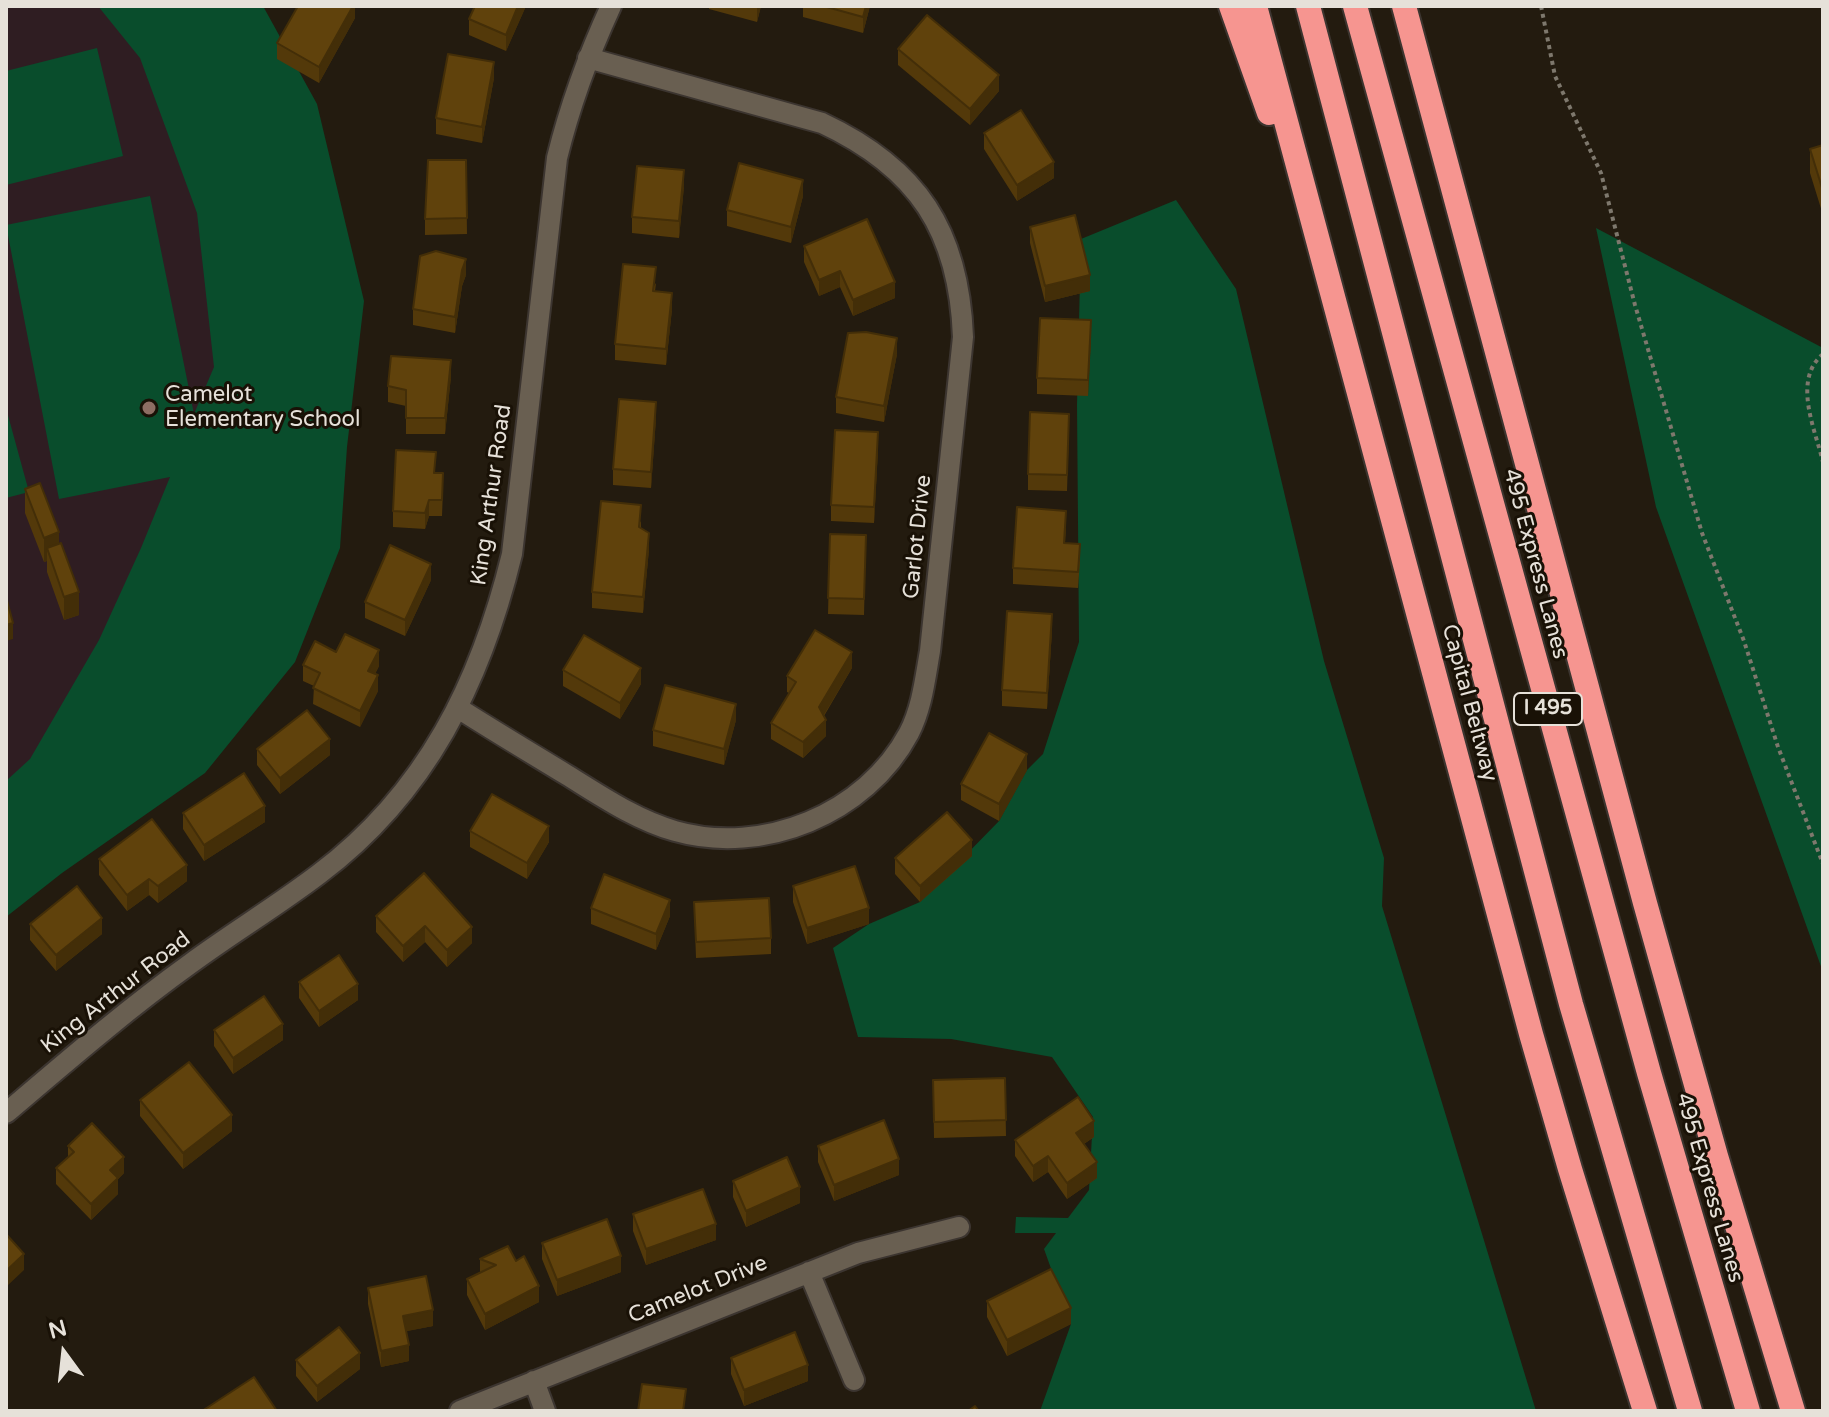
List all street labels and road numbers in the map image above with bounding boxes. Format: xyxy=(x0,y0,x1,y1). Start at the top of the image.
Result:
street label: King Arthur Road xyxy=(466,403,518,587)
street label: 495 Express Lanes xyxy=(1497,466,1573,662)
street label: Garlot Drive xyxy=(898,474,938,600)
street label: Capital Beltway xyxy=(1435,622,1503,784)
road number: I 495 xyxy=(1514,693,1582,725)
street label: King Arthur Road xyxy=(36,926,196,1060)
street label: 495 Express Lanes xyxy=(1669,1090,1749,1286)
street label: Camelot Drive xyxy=(625,1250,771,1330)

